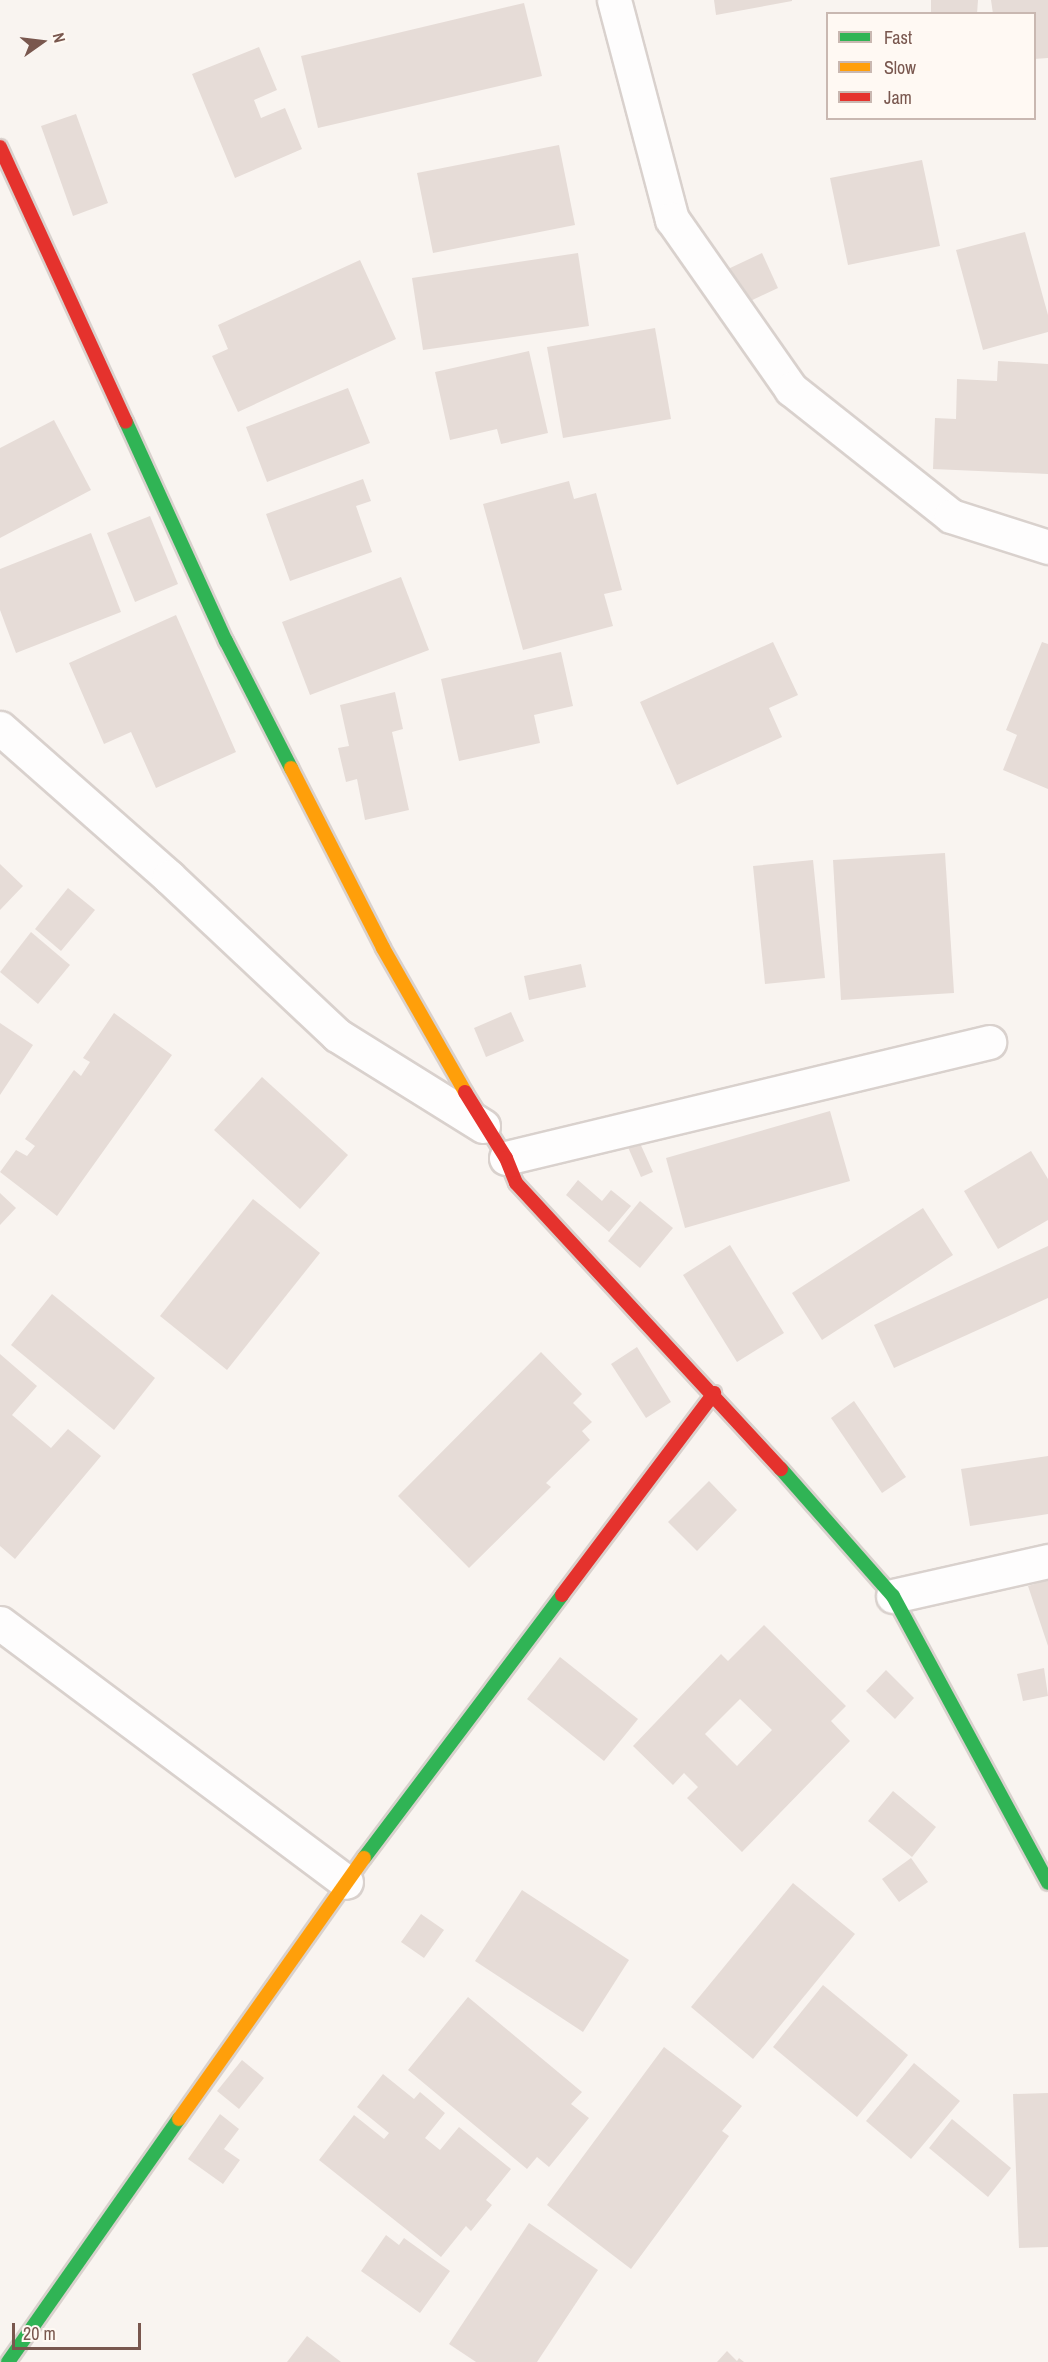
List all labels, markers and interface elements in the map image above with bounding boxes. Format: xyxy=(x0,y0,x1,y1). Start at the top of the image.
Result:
north arrow xyxy=(12,12,72,72)
legend xyxy=(826,12,1036,120)
text: Fast xyxy=(884,25,912,50)
text: N xyxy=(48,30,71,45)
text: Slow xyxy=(884,55,916,80)
text: Jam xyxy=(884,85,912,110)
scale bar xyxy=(15,2311,144,2349)
text: 20 m xyxy=(23,2321,56,2346)

